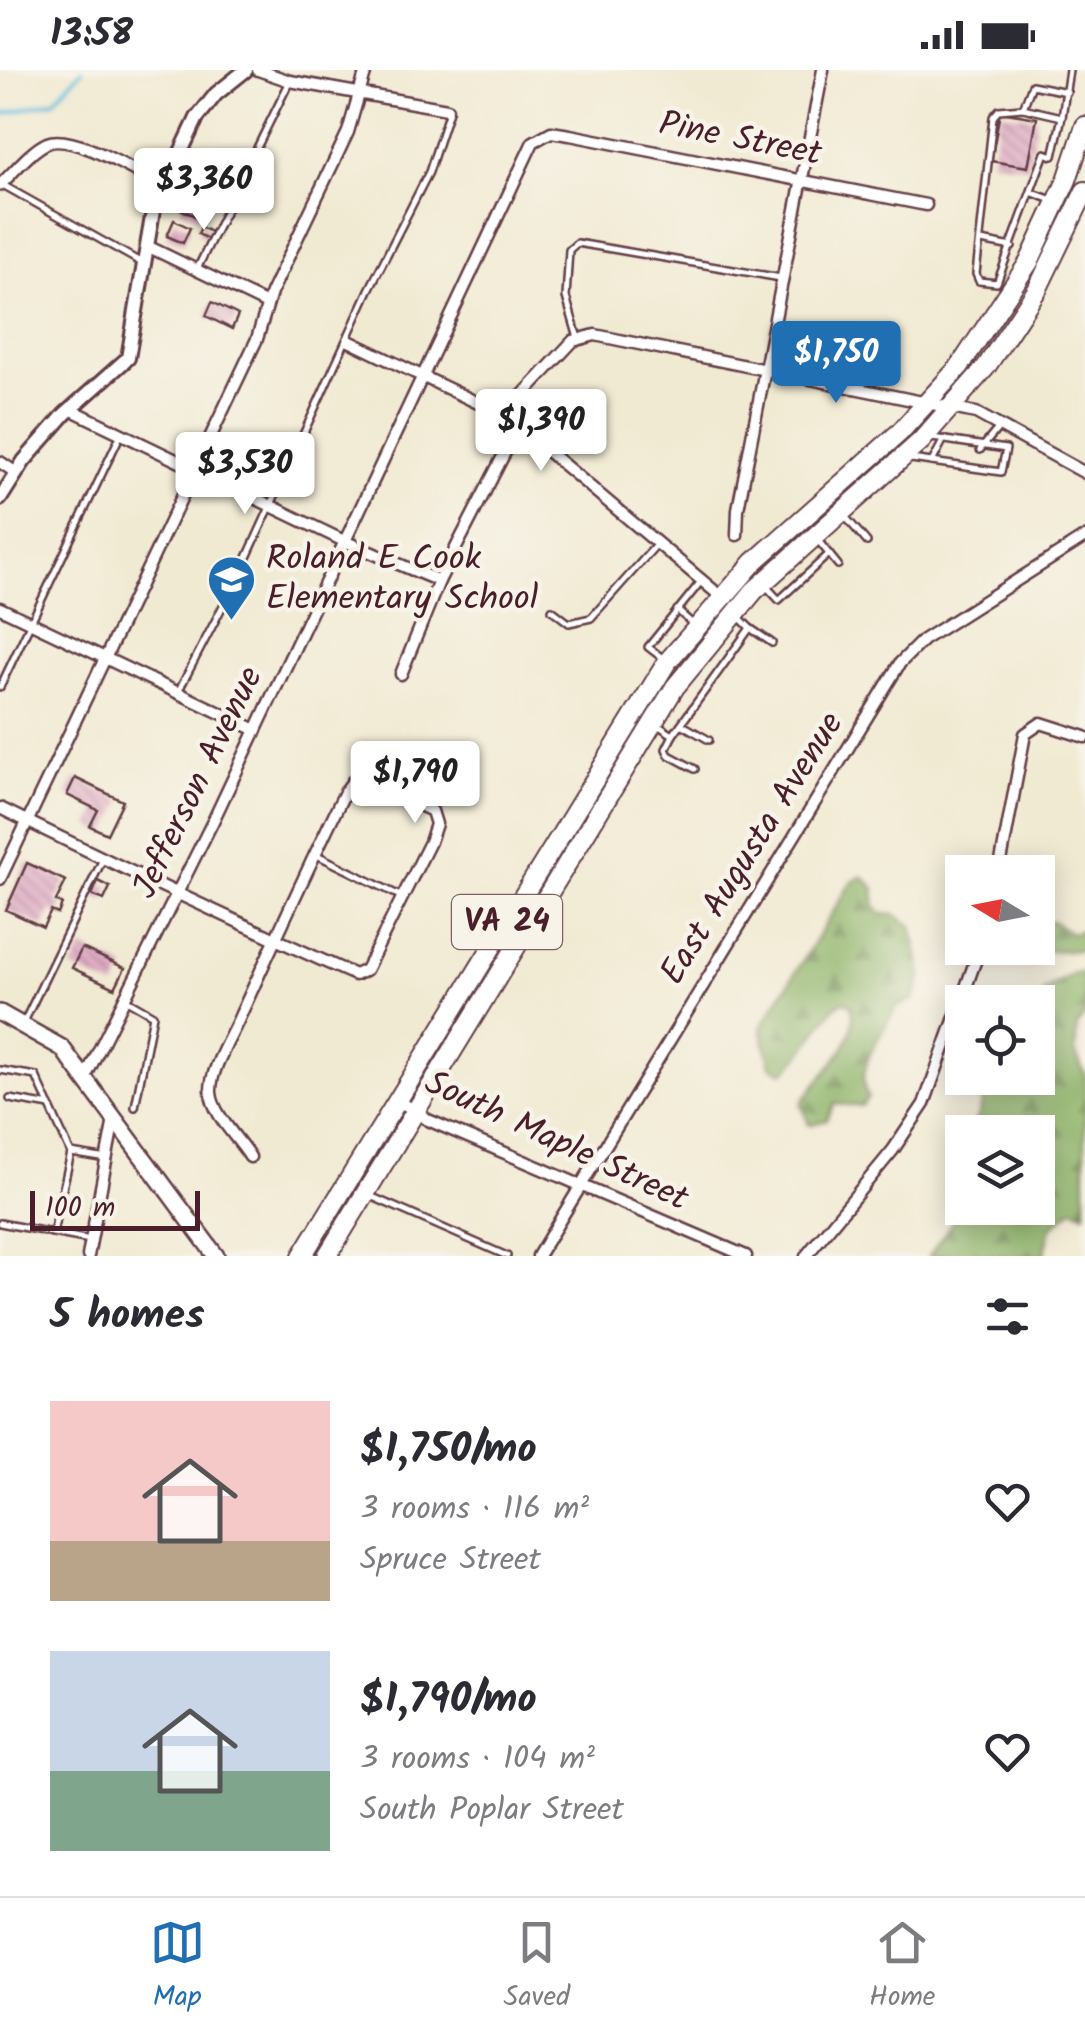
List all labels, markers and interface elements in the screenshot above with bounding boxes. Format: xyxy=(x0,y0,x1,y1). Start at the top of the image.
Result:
text: 13:58 xyxy=(50,5,133,65)
street label: Pine Street xyxy=(654,97,827,183)
pin: $3,360 xyxy=(123,148,285,233)
text: $3,360 xyxy=(156,155,252,206)
pin: $1,750 xyxy=(755,321,917,406)
text: $1,750 xyxy=(794,328,878,379)
pin: $1,390 xyxy=(460,389,622,474)
text: $1,390 xyxy=(497,396,585,447)
pin: $3,530 xyxy=(164,432,326,517)
text: $3,530 xyxy=(198,439,292,490)
place label: Roland E Cook Elementary School xyxy=(266,532,538,628)
school or university icon: Roland E Cook Elementary School xyxy=(205,554,257,622)
street label: Jefferson Avenue xyxy=(119,657,280,909)
street label: East Augusta Avenue xyxy=(646,701,860,997)
pin: $1,790 xyxy=(334,741,496,826)
text: $1,790 xyxy=(373,748,457,799)
north arrow xyxy=(945,855,1055,965)
map controls xyxy=(945,855,1055,1225)
road number: VA 24 xyxy=(452,895,562,949)
button: locate xyxy=(945,985,1055,1095)
street label: South Maple Street xyxy=(415,1056,698,1228)
button: layers xyxy=(945,1115,1055,1225)
scale bar xyxy=(30,1186,200,1230)
text: 100 m xyxy=(45,1186,115,1231)
text: 5 homes xyxy=(50,1283,205,1350)
icon: filters xyxy=(980,1289,1035,1344)
text: $1,750/mo xyxy=(360,1417,537,1484)
icon: home xyxy=(130,1441,250,1561)
icon: heart xyxy=(980,1474,1035,1529)
text: 3 rooms · 116 m² xyxy=(360,1484,589,1535)
text: Spruce Street xyxy=(360,1535,541,1586)
text: $1,790/mo xyxy=(360,1667,537,1734)
icon: home xyxy=(130,1691,250,1811)
icon: heart xyxy=(980,1724,1035,1779)
text: 3 rooms · 104 m² xyxy=(360,1734,595,1785)
text: South Poplar Street xyxy=(360,1785,624,1836)
tab: Map xyxy=(150,1915,205,2020)
tab: Saved xyxy=(504,1915,570,2020)
tab: Home xyxy=(869,1915,935,2020)

